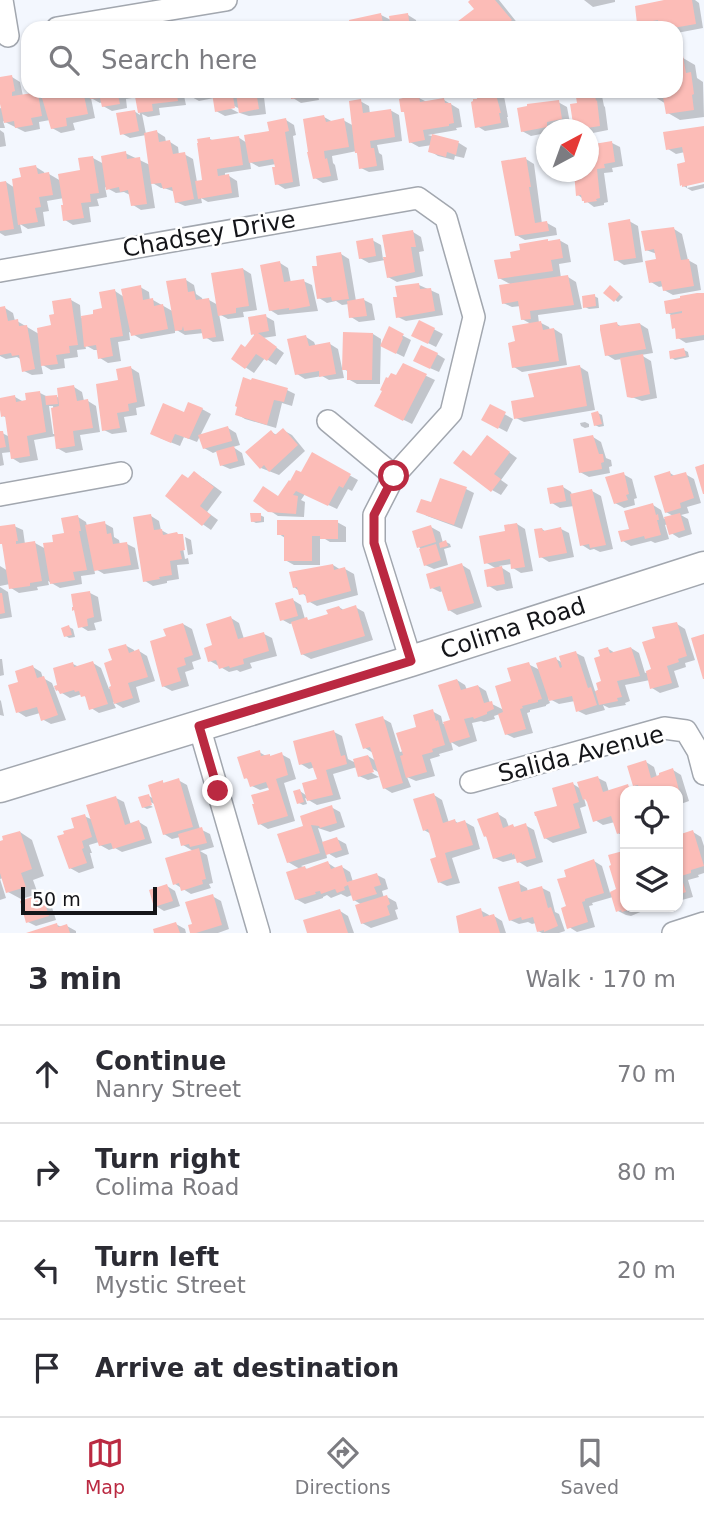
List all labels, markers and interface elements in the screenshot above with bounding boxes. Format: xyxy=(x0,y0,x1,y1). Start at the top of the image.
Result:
search box xyxy=(21,21,683,98)
icon: search xyxy=(45,41,83,79)
text: Search here xyxy=(101,45,257,75)
north arrow xyxy=(536,119,599,182)
street label: Chadsey Drive xyxy=(120,205,298,263)
route start xyxy=(378,460,409,491)
street label: Colima Road xyxy=(437,591,589,665)
street label: Salida Avenue xyxy=(495,720,667,788)
route end xyxy=(202,775,233,806)
map controls xyxy=(620,786,683,912)
button: locate xyxy=(620,786,683,849)
button: layers xyxy=(620,849,683,912)
scale bar xyxy=(21,884,158,916)
text: 50 m xyxy=(32,888,81,910)
text: 3 min xyxy=(28,961,122,996)
text: Walk · 170 m xyxy=(525,966,676,992)
text: Continue xyxy=(95,1046,226,1076)
icon: ahead xyxy=(28,1055,66,1093)
text: 70 m xyxy=(617,1061,676,1087)
text: Nanry Street xyxy=(95,1076,241,1102)
text: Turn right xyxy=(95,1144,240,1174)
icon: right xyxy=(28,1153,66,1191)
text: 80 m xyxy=(617,1159,676,1185)
text: Colima Road xyxy=(95,1174,239,1200)
text: Turn left xyxy=(95,1242,219,1272)
icon: left xyxy=(28,1251,66,1289)
text: 20 m xyxy=(617,1257,676,1283)
text: Mystic Street xyxy=(95,1272,246,1298)
icon: arrive xyxy=(28,1349,66,1387)
text: Arrive at destination xyxy=(95,1353,399,1383)
tab: Map xyxy=(85,1434,125,1498)
tab: Directions xyxy=(295,1434,391,1498)
tab: Saved xyxy=(560,1434,619,1498)

